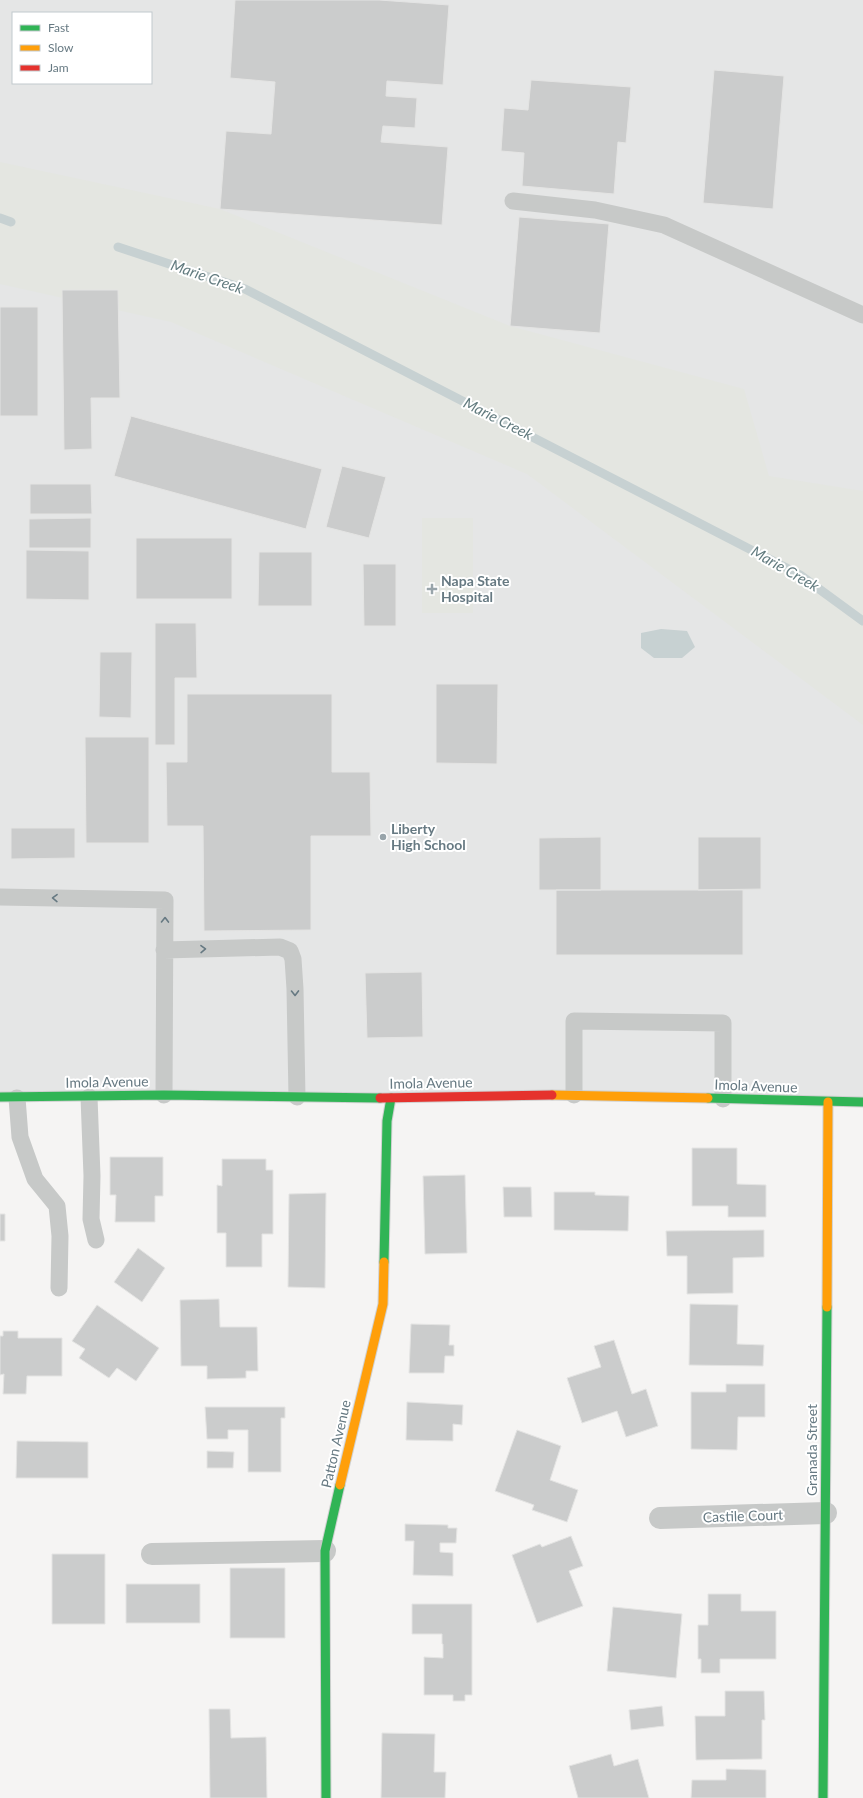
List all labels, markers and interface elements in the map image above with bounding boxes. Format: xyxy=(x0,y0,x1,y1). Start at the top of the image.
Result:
legend xyxy=(12,12,152,84)
text: Fast xyxy=(48,20,70,35)
text: Slow xyxy=(48,40,74,55)
text: Jam xyxy=(48,60,69,75)
water label: Marie Creek xyxy=(169,255,247,297)
water label: Marie Creek xyxy=(461,393,537,444)
water label: Marie Creek xyxy=(748,542,823,595)
place label: Napa State Hospital xyxy=(441,572,510,605)
marker: Napa State Hospital xyxy=(426,583,438,595)
place label: Liberty High School xyxy=(391,820,466,853)
marker: Liberty High School xyxy=(378,832,388,842)
one-way arrow xyxy=(52,894,58,902)
one-way arrow xyxy=(161,917,169,923)
one-way arrow xyxy=(200,945,206,953)
one-way arrow xyxy=(291,990,299,996)
street label: Imola Avenue xyxy=(65,1072,149,1091)
street label: Imola Avenue xyxy=(389,1073,473,1092)
street label: Imola Avenue xyxy=(714,1076,798,1095)
street label: Patton Avenue xyxy=(317,1398,354,1490)
street label: Granada Street xyxy=(803,1404,820,1496)
street label: Castile Court xyxy=(703,1506,783,1525)

